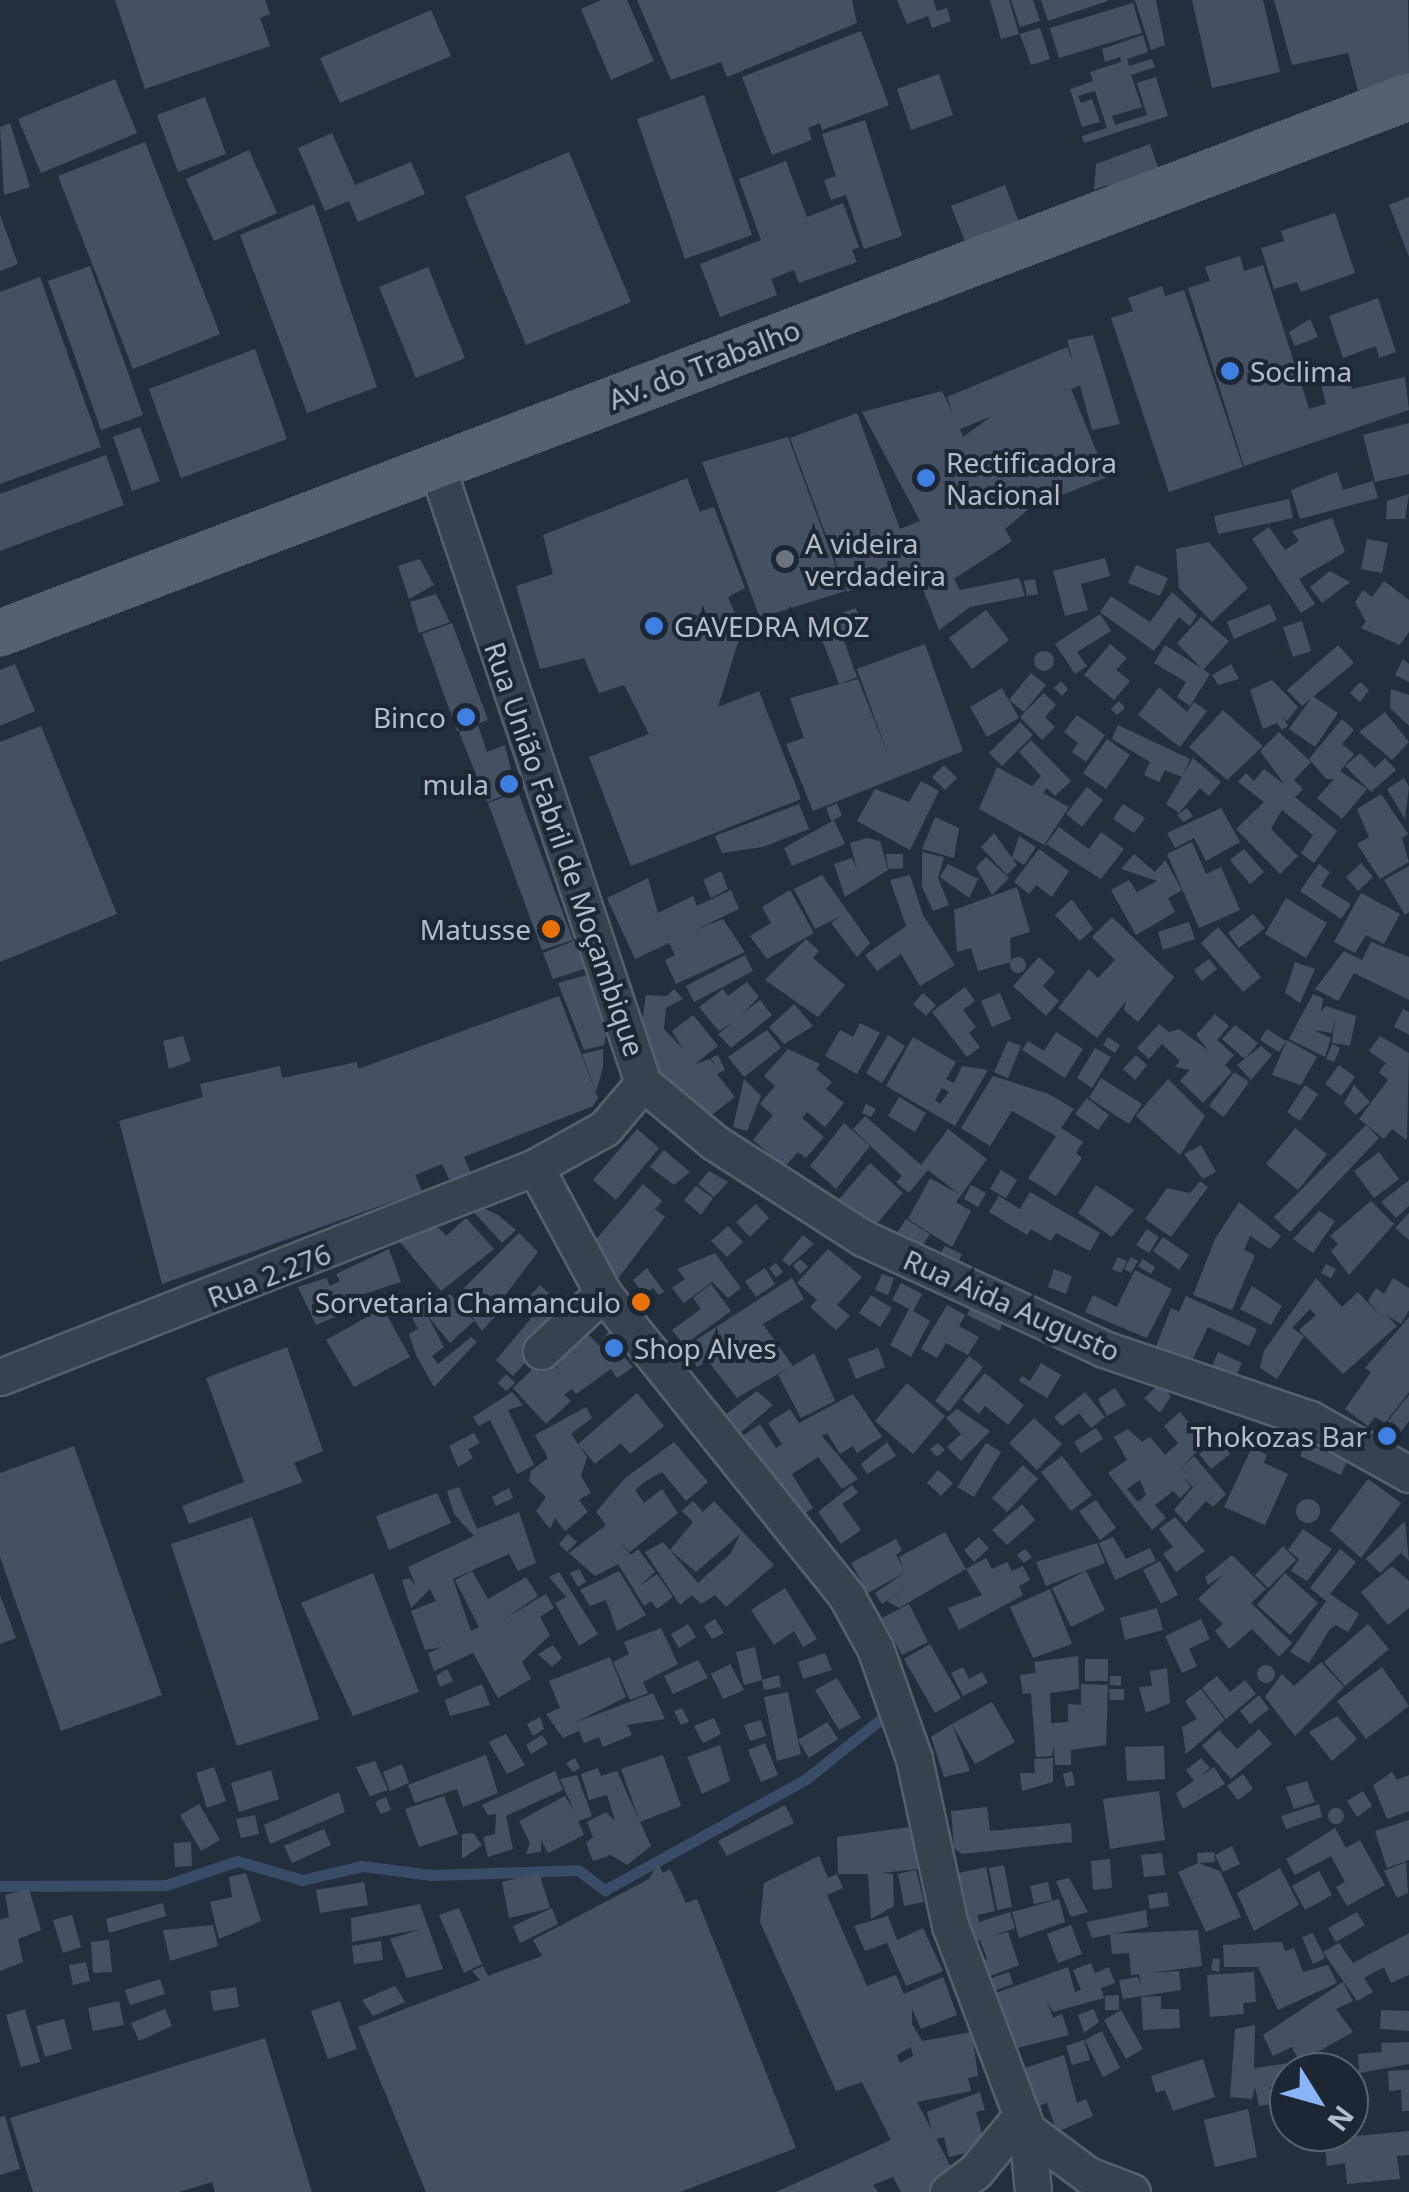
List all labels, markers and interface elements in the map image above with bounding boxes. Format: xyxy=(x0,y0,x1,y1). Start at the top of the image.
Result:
street label: Av. do Trabalho xyxy=(603,312,805,416)
place label: Soclima xyxy=(1250,354,1352,388)
marker: Soclima xyxy=(1219,360,1241,382)
place label: Rectificadora Nacional xyxy=(946,445,1117,511)
marker: Rectificadora Nacional xyxy=(915,467,937,489)
place label: A videira verdadeira xyxy=(805,526,946,592)
marker: A videira verdadeira xyxy=(774,548,796,570)
place label: GAVEDRA MOZ xyxy=(674,609,870,643)
marker: GAVEDRA MOZ xyxy=(643,615,665,637)
street label: Rua União Fabril de Moçambique xyxy=(478,637,652,1061)
place label: Binco xyxy=(373,700,446,734)
marker: Binco xyxy=(455,706,477,728)
place label: mula xyxy=(423,767,489,801)
marker: mula xyxy=(498,773,520,795)
place label: Matusse xyxy=(420,912,531,946)
marker: Matusse xyxy=(540,918,562,940)
street label: Rua 2.276 xyxy=(203,1236,335,1314)
street label: Rua Aida Augusto xyxy=(899,1242,1125,1368)
place label: Sorvetaria Chamanculo xyxy=(315,1285,621,1319)
marker: Sorvetaria Chamanculo xyxy=(630,1291,652,1313)
place label: Shop Alves xyxy=(634,1331,777,1365)
marker: Shop Alves xyxy=(603,1337,625,1359)
place label: Thokozas Bar xyxy=(1191,1419,1367,1453)
marker: Thokozas Bar xyxy=(1376,1425,1398,1447)
north arrow xyxy=(1269,2052,1369,2152)
text: N xyxy=(1319,2098,1363,2139)

